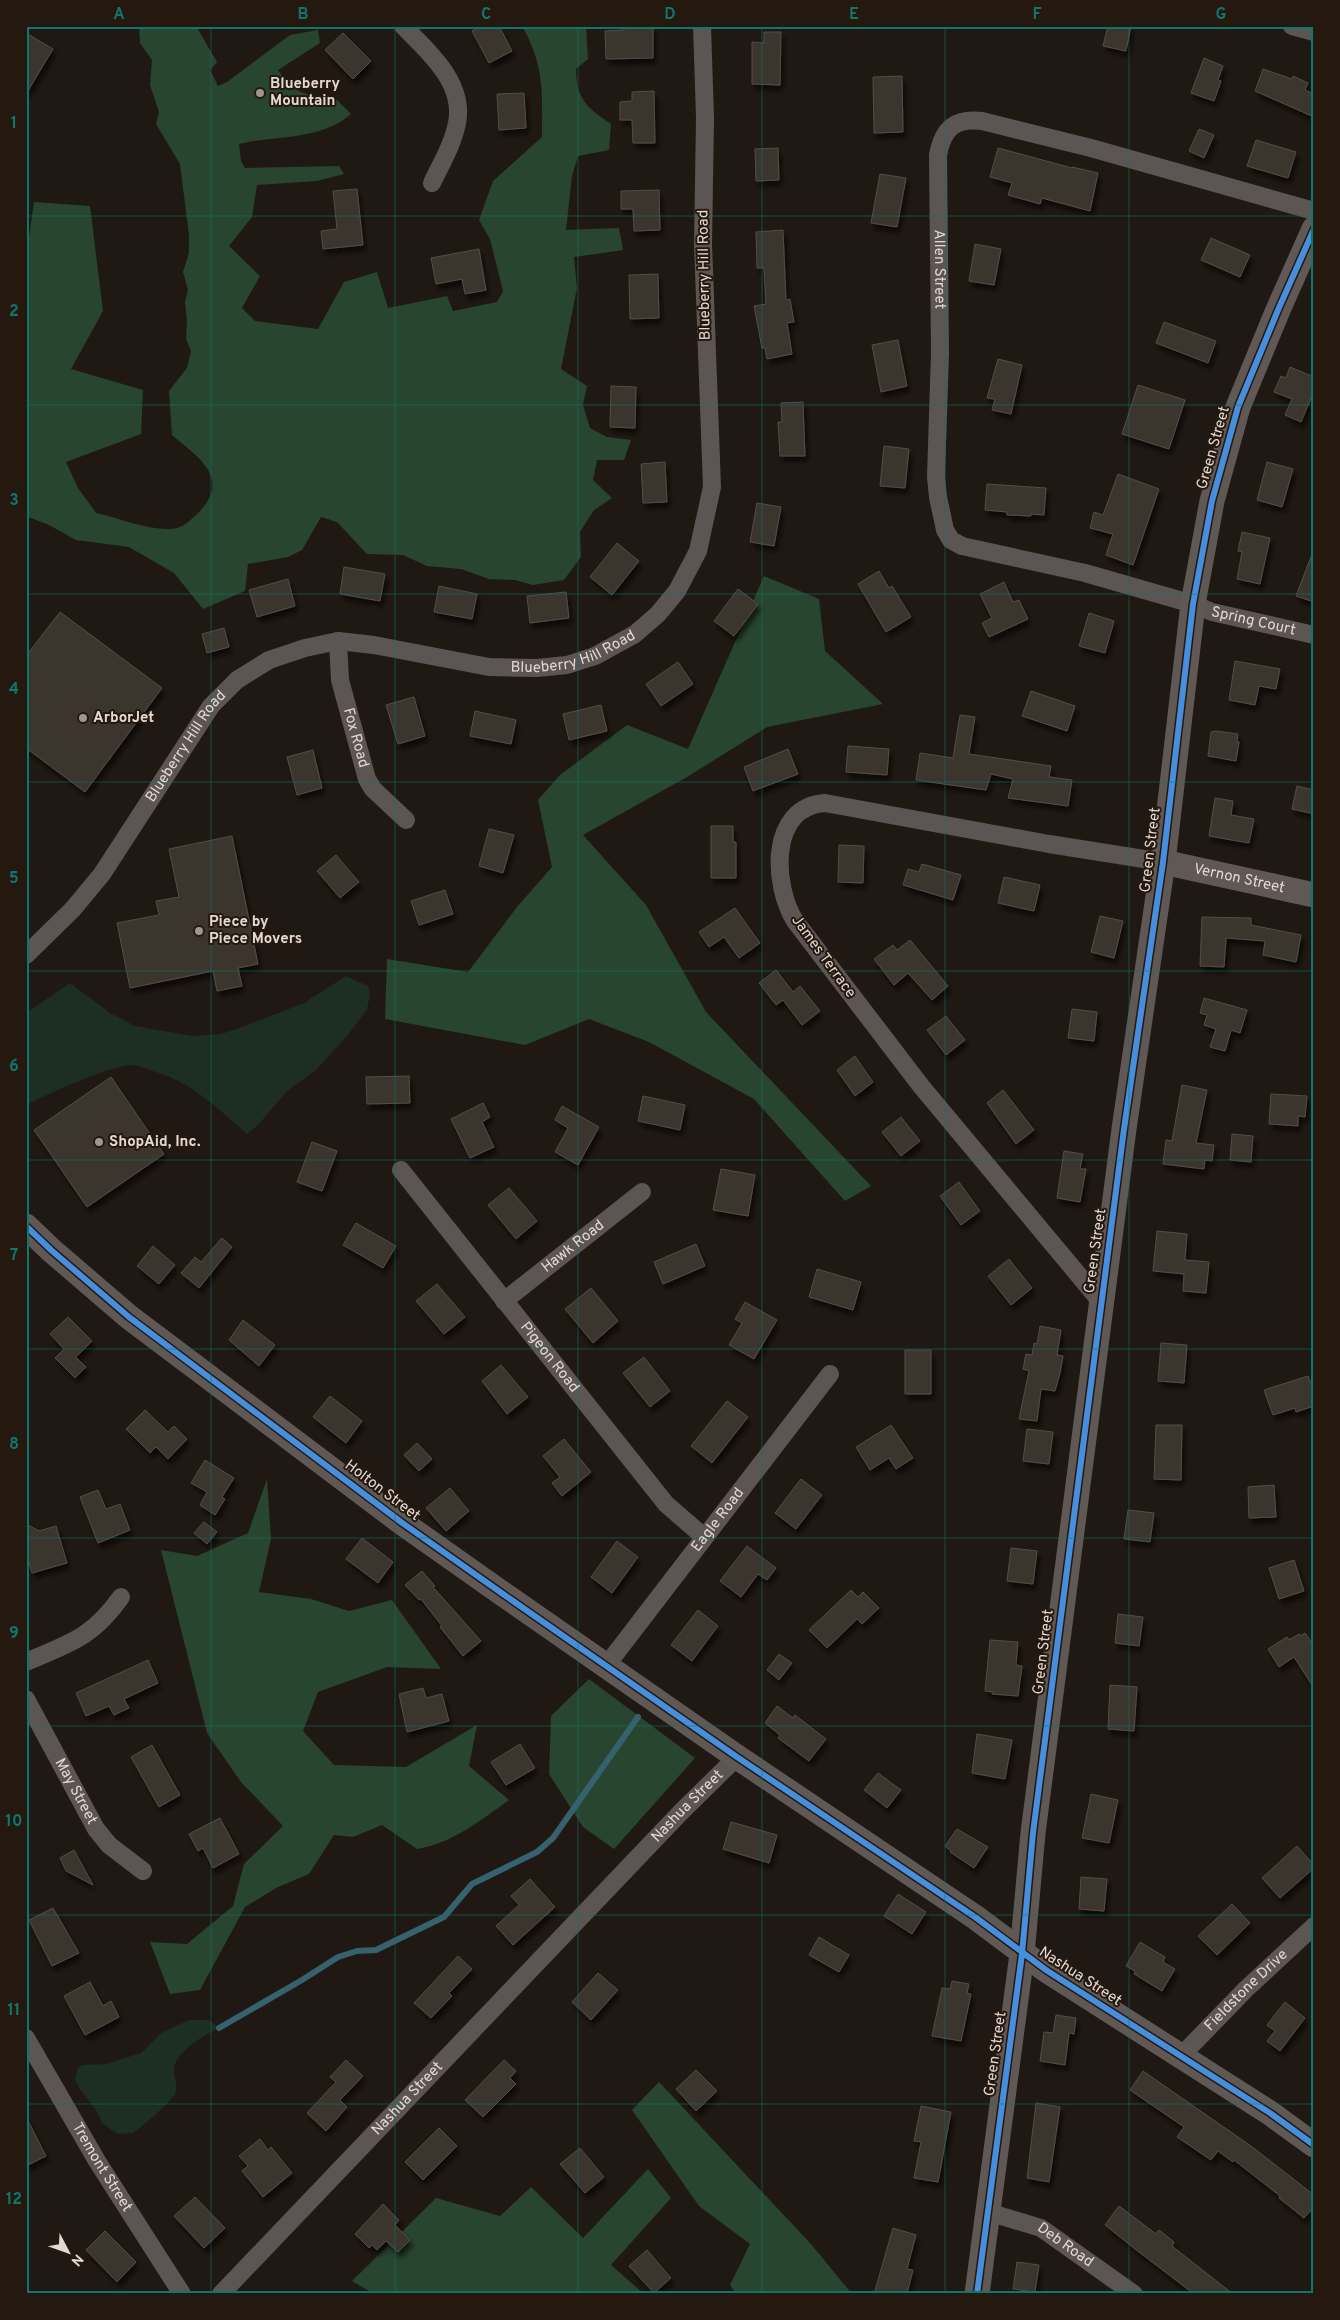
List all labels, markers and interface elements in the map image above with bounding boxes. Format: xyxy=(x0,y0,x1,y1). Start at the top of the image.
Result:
text: A xyxy=(113,5,125,25)
text: B xyxy=(297,5,309,25)
text: C xyxy=(481,5,491,25)
text: D xyxy=(664,5,676,25)
text: E xyxy=(849,5,859,25)
text: F xyxy=(1032,5,1042,25)
text: G xyxy=(1216,5,1226,25)
place label: Blueberry Mountain xyxy=(270,75,340,111)
marker: Blueberry Mountain xyxy=(254,87,266,99)
text: 1 xyxy=(11,114,17,134)
street label: Blueberry Hill Road xyxy=(694,209,716,341)
street label: Allen Street xyxy=(929,229,949,309)
text: 2 xyxy=(9,302,19,322)
street label: Green Street xyxy=(1193,404,1235,492)
text: 3 xyxy=(9,491,19,511)
street label: Spring Court xyxy=(1209,603,1297,640)
street label: Blueberry Hill Road xyxy=(510,626,639,678)
text: 4 xyxy=(9,680,19,700)
street label: Blueberry Hill Road xyxy=(142,687,230,806)
street label: Fox Road xyxy=(339,706,373,770)
place label: ArborJet xyxy=(93,709,154,728)
marker: ArborJet xyxy=(77,712,89,724)
street label: Green Street xyxy=(1136,806,1166,894)
street label: Vernon Street xyxy=(1192,859,1286,898)
text: 5 xyxy=(9,869,19,889)
street label: James Terrace xyxy=(787,912,859,1002)
place label: Piece by Piece Movers xyxy=(209,913,302,949)
marker: Piece by Piece Movers xyxy=(193,925,205,937)
text: 6 xyxy=(9,1057,19,1077)
place label: ShopAid, Inc. xyxy=(109,1133,201,1152)
marker: ShopAid, Inc. xyxy=(93,1136,105,1148)
street label: Green Street xyxy=(1081,1207,1111,1295)
street label: Hawk Road xyxy=(538,1216,608,1277)
text: 7 xyxy=(10,1246,18,1266)
street label: Pigeon Road xyxy=(516,1318,583,1396)
text: 8 xyxy=(9,1435,19,1455)
street label: Holton Street xyxy=(340,1456,424,1526)
street label: Eagle Road xyxy=(687,1484,749,1556)
street label: Green Street xyxy=(1029,1608,1059,1696)
text: 9 xyxy=(9,1624,19,1644)
street label: May Street xyxy=(50,1755,101,1828)
street label: Nashua Street xyxy=(647,1766,728,1847)
text: 10 xyxy=(6,1812,22,1832)
street label: Nashua Street xyxy=(1035,1943,1125,2011)
street label: Fieldstone Drive xyxy=(1201,1945,1292,2035)
text: 11 xyxy=(8,2001,20,2021)
street label: Green Street xyxy=(981,2010,1011,2098)
street label: Nashua Street xyxy=(368,2058,447,2140)
street label: Tremont Street xyxy=(67,2119,137,2215)
text: 12 xyxy=(6,2190,22,2210)
street label: Deb Road xyxy=(1033,2219,1097,2272)
north arrow xyxy=(42,2228,92,2278)
text: N xyxy=(67,2250,86,2269)

